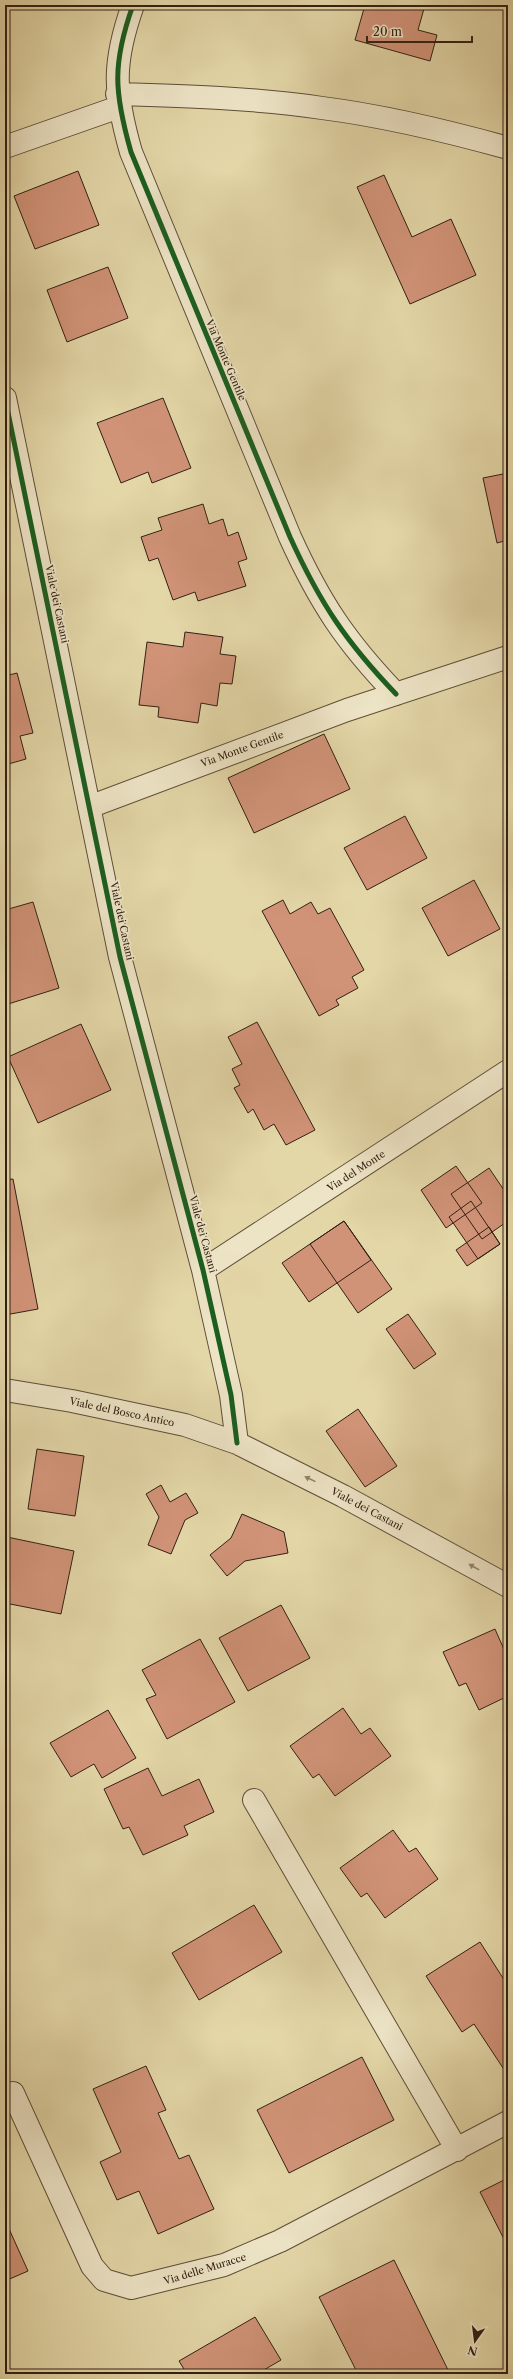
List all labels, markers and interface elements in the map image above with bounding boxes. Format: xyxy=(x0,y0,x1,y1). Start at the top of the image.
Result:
scale bar xyxy=(367,18,472,44)
text: 20 m xyxy=(373,24,402,39)
street label: Via Monte Gentile xyxy=(203,316,249,403)
street label: Viale dei Castani xyxy=(42,563,72,644)
street label: Via Monte Gentile xyxy=(198,728,286,770)
street label: Viale dei Castani xyxy=(107,880,137,961)
street label: Via del Monte xyxy=(324,1147,388,1195)
street label: Viale dei Castani xyxy=(186,1193,220,1274)
street label: Viale del Bosco Antico xyxy=(67,1394,176,1429)
one-way arrow xyxy=(304,1476,316,1482)
street label: Viale dei Castani xyxy=(328,1484,405,1533)
one-way arrow xyxy=(468,1563,480,1570)
street label: Via delle Muracce xyxy=(161,2250,248,2288)
north arrow xyxy=(455,2321,495,2361)
text: N xyxy=(466,2343,479,2359)

